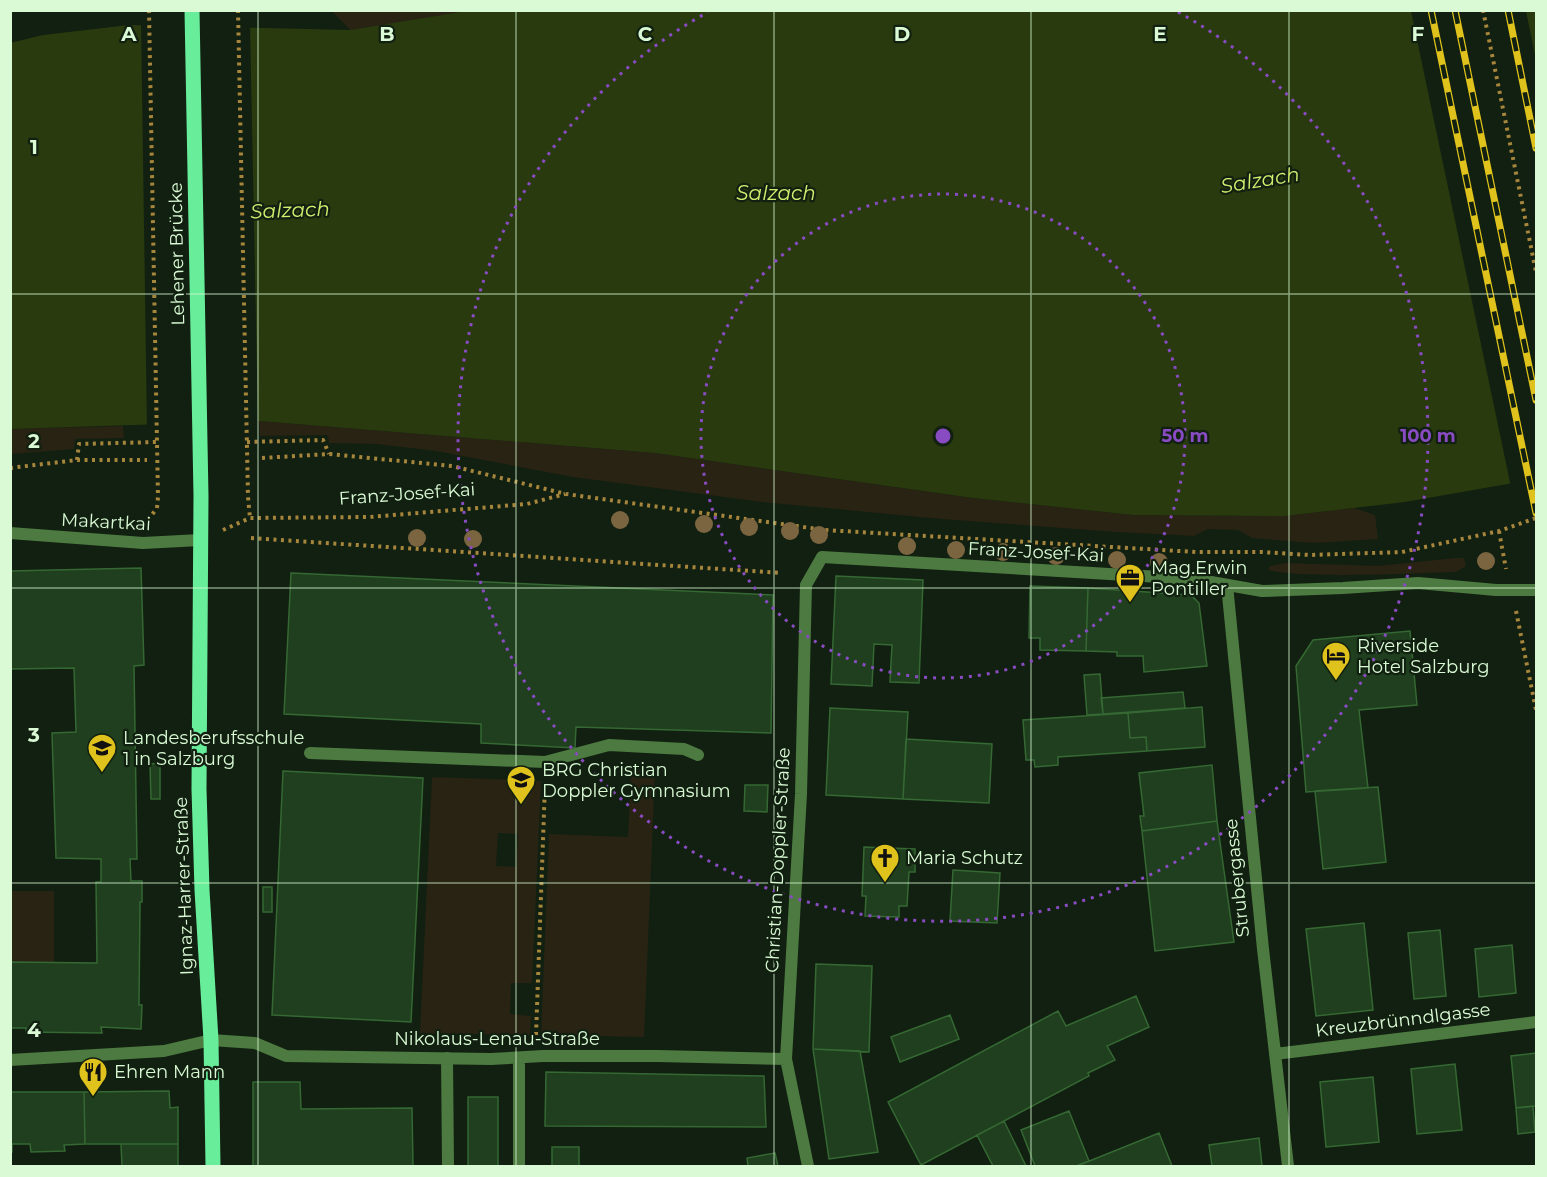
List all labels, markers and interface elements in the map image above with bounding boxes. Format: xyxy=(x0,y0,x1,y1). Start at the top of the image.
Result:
text: A xyxy=(120,22,137,46)
text: B xyxy=(379,22,395,46)
text: C xyxy=(638,22,653,46)
text: D xyxy=(894,22,910,46)
text: E xyxy=(1153,22,1167,46)
text: F xyxy=(1412,22,1425,46)
text: 1 xyxy=(30,135,38,159)
water label: Salzach xyxy=(1219,162,1301,198)
water label: Salzach xyxy=(736,181,816,205)
street label: Lehener Brücke xyxy=(165,182,189,326)
water label: Salzach xyxy=(250,197,330,223)
text: 50 m xyxy=(1162,425,1208,447)
text: 100 m xyxy=(1400,425,1456,447)
centre of rings xyxy=(933,426,953,446)
text: 2 xyxy=(28,429,40,453)
street label: Franz-Josef-Kai xyxy=(338,478,476,510)
street label: Makartkai xyxy=(61,509,151,535)
street label: Franz-Josef-Kai xyxy=(967,537,1105,567)
place label: Mag.Erwin Pontiller xyxy=(1151,557,1247,600)
office icon: Mag.Erwin Pontiller xyxy=(1114,562,1146,604)
place label: Riverside Hotel Salzburg xyxy=(1357,635,1490,678)
hotel icon: Riverside Hotel Salzburg xyxy=(1320,640,1352,682)
text: 3 xyxy=(27,723,40,747)
place label: Landesberufsschule 1 in Salzburg xyxy=(123,727,304,770)
school or university icon: Landesberufsschule 1 in Salzburg xyxy=(86,732,118,774)
street label: Christian-Doppler-Straße xyxy=(761,747,795,973)
place label: BRG Christian Doppler Gymnasium xyxy=(542,759,731,802)
school or university icon: BRG Christian Doppler Gymnasium xyxy=(505,764,537,806)
street label: Ignaz-Harrer-Straße xyxy=(170,796,198,976)
street label: Strubergasse xyxy=(1220,817,1254,938)
church icon: Maria Schutz xyxy=(869,842,901,884)
place label: Maria Schutz xyxy=(906,847,1023,869)
street label: Kreuzbrünndlgasse xyxy=(1314,998,1492,1042)
text: 4 xyxy=(27,1018,41,1042)
street label: Nikolaus-Lenau-Straße xyxy=(394,1028,600,1050)
restaurant icon: Ehren Mann xyxy=(77,1056,109,1098)
place label: Ehren Mann xyxy=(114,1061,225,1083)

